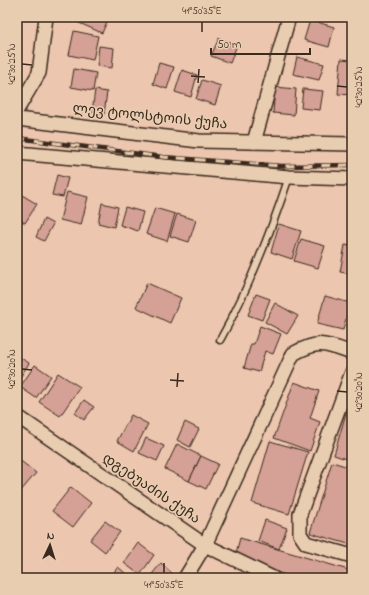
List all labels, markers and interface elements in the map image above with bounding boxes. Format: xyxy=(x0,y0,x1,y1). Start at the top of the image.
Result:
text: 41°50'35"E xyxy=(182,4,222,19)
scale bar xyxy=(211,30,310,56)
text: 50 m xyxy=(217,36,241,54)
text: 42°30'25"N xyxy=(5,43,20,85)
text: 42°30'25"N xyxy=(352,66,367,108)
street label: ლევ ტოლსტოის ქუჩა xyxy=(72,98,228,136)
text: 42°30'20"N xyxy=(5,349,20,389)
text: 42°30'20"N xyxy=(352,372,367,412)
street label: დგებუაძის ქუჩა xyxy=(98,448,204,530)
north arrow xyxy=(30,525,70,565)
text: N xyxy=(46,528,55,544)
text: 41°50'35"E xyxy=(144,578,184,593)

